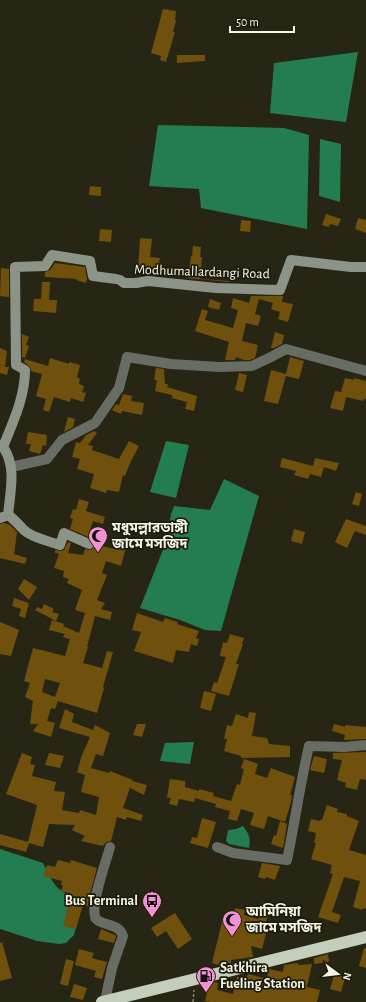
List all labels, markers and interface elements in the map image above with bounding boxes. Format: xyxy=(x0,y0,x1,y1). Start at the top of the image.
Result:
scale bar xyxy=(230,8,294,34)
text: 50 m xyxy=(236,16,259,28)
street label: Modhumallardangi Road xyxy=(134,263,270,281)
place label: মধুমল্লারডাঙ্গী জামে মসজিদ xyxy=(111,519,189,551)
mosque icon: মধুমল্লারডাঙ্গী জামে মসজিদ xyxy=(87,525,109,553)
bus stop icon: Bus Terminal xyxy=(141,890,163,918)
place label: Bus Terminal xyxy=(65,894,138,908)
place label: আমিনিয়া জামে মসজিদ xyxy=(245,903,322,935)
mosque icon: আমিনিয়া জামে মসজিদ xyxy=(221,909,243,937)
north arrow xyxy=(318,954,358,994)
place label: Satkhira Fueling Station xyxy=(220,961,305,991)
fuel station icon: Satkhira Fueling Station xyxy=(195,965,217,993)
text: N xyxy=(341,971,353,982)

